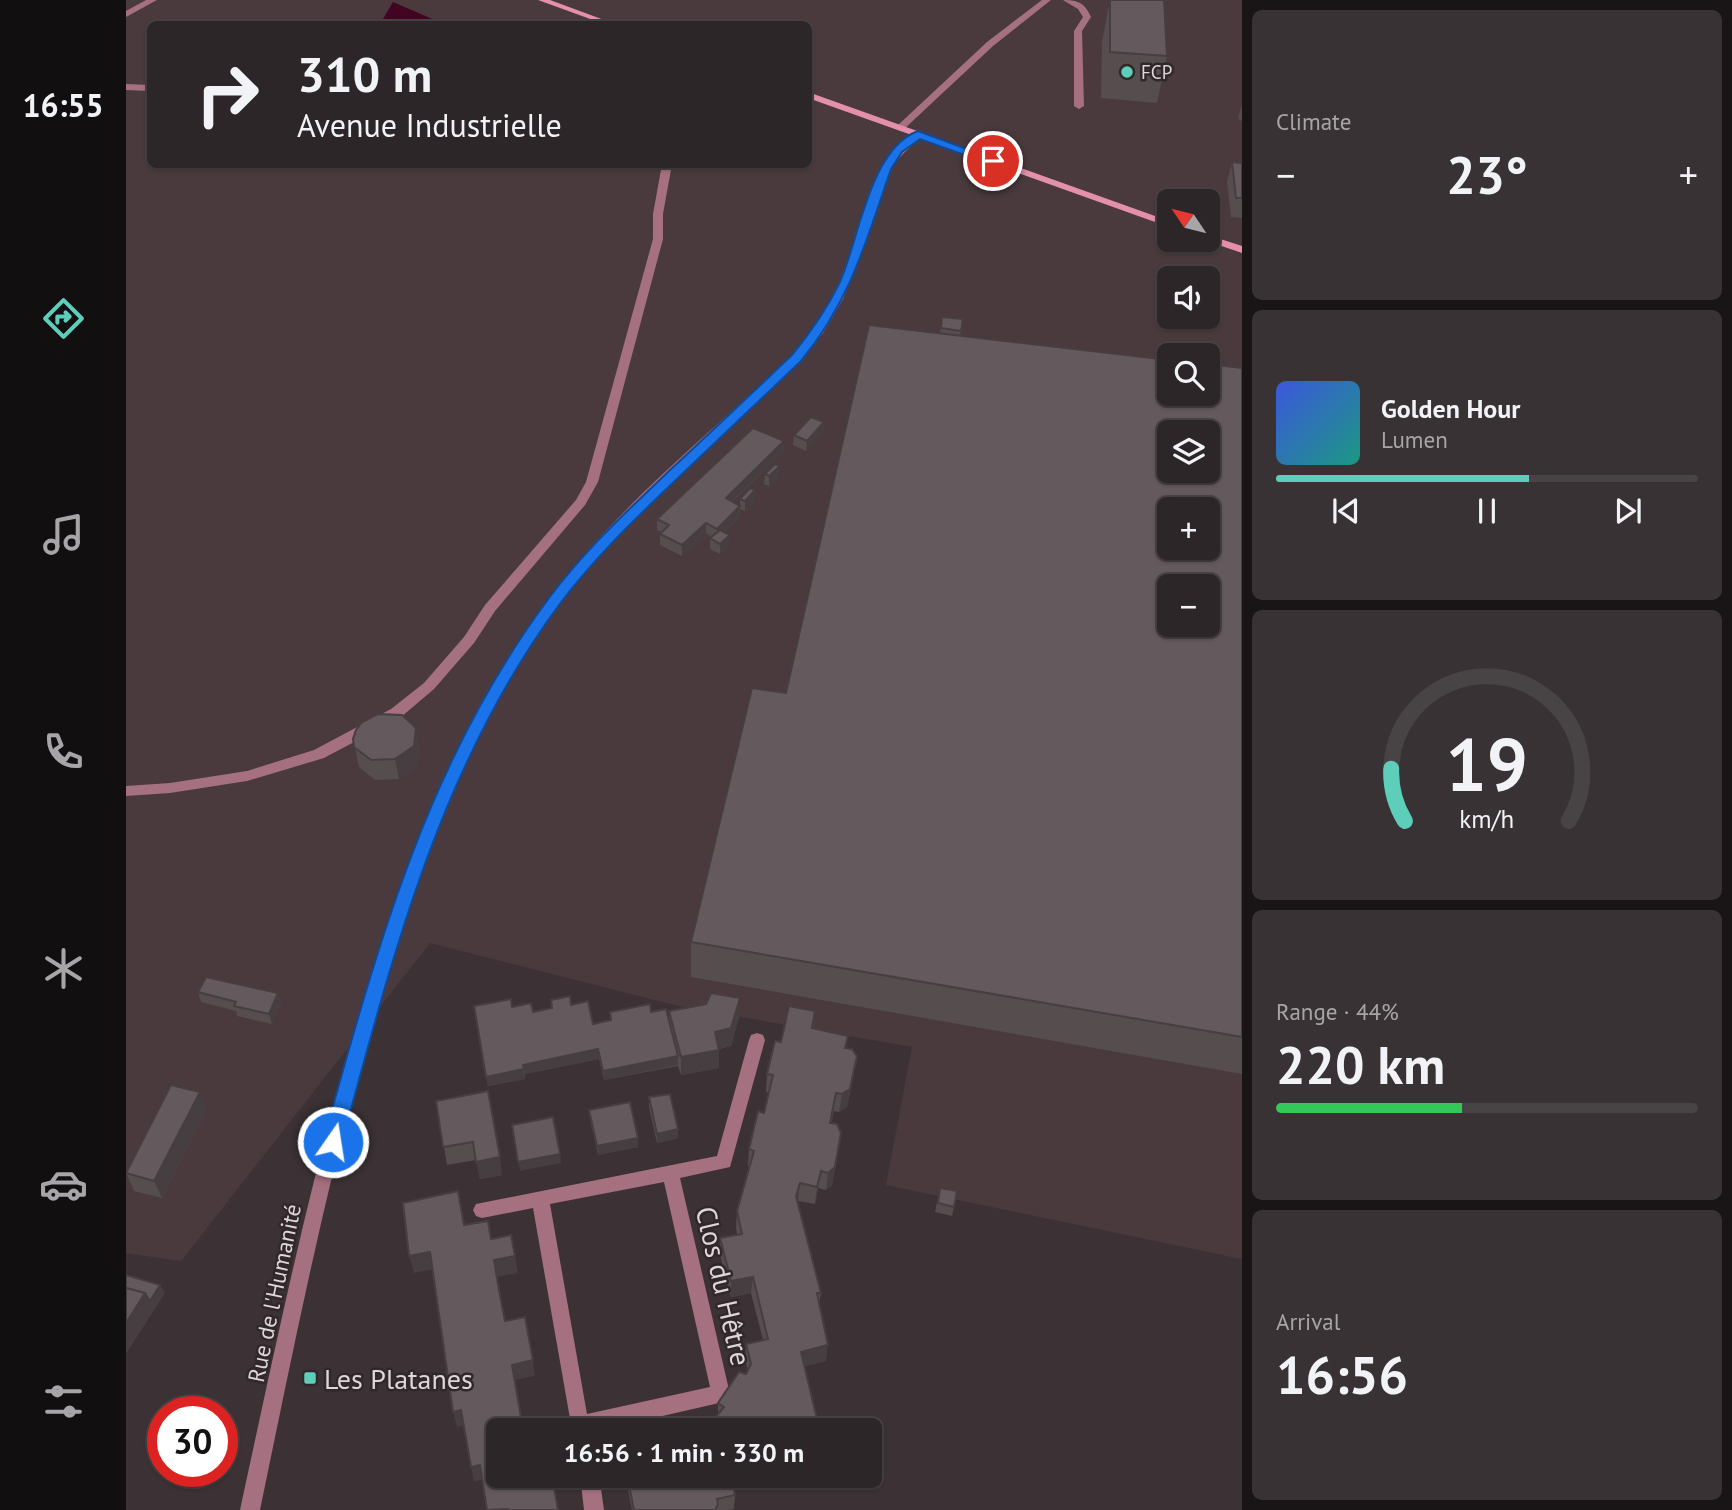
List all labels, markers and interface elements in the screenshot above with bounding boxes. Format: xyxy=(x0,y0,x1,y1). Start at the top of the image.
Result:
text: 310 m xyxy=(297,42,432,106)
icon: right xyxy=(182,49,273,140)
place label: FCP xyxy=(1141,60,1172,84)
marker: FCP xyxy=(1119,64,1135,80)
text: 16:55 xyxy=(22,84,104,126)
text: Avenue Industrielle xyxy=(297,104,562,146)
text: Climate xyxy=(1276,107,1351,136)
pin xyxy=(963,131,1023,191)
text: 23° xyxy=(1446,141,1528,208)
icon: arrive xyxy=(974,142,1012,180)
text: − xyxy=(1276,150,1295,199)
text: + xyxy=(1679,150,1698,199)
north arrow xyxy=(1157,189,1220,252)
map controls xyxy=(1157,189,1220,637)
button: sound xyxy=(1157,266,1220,329)
icon: directions xyxy=(39,294,88,343)
button: search xyxy=(1157,343,1220,406)
text: Golden Hour xyxy=(1381,392,1520,425)
button: layers xyxy=(1157,420,1220,483)
text: Lumen xyxy=(1381,425,1448,454)
icon: previous xyxy=(1327,492,1365,530)
icon: pause xyxy=(1468,492,1506,530)
icon: next xyxy=(1609,492,1647,530)
button: + xyxy=(1157,497,1220,560)
icon: music xyxy=(39,510,88,559)
button: − xyxy=(1157,574,1220,637)
text: 19 xyxy=(1446,717,1528,811)
icon: phone xyxy=(39,727,88,776)
text: km/h xyxy=(1460,803,1514,835)
icon: climate xyxy=(39,944,88,993)
text: Range · 44% xyxy=(1276,997,1399,1026)
text: 220 km xyxy=(1276,1031,1445,1098)
position arrow xyxy=(296,1105,370,1179)
icon: car xyxy=(39,1160,88,1209)
street label: Rue de l'Humanité xyxy=(241,1201,307,1385)
street label: Clos du Hêtre xyxy=(688,1203,760,1369)
text: Arrival xyxy=(1276,1307,1340,1336)
text: 16:56 xyxy=(1276,1341,1408,1408)
place label: Les Platanes xyxy=(324,1360,473,1397)
marker: Les Platanes xyxy=(302,1370,318,1386)
icon: filters xyxy=(39,1377,88,1426)
speed limit sign: 30 xyxy=(147,1396,238,1487)
text: 16:56 · 1 min · 330 m xyxy=(564,1436,804,1469)

